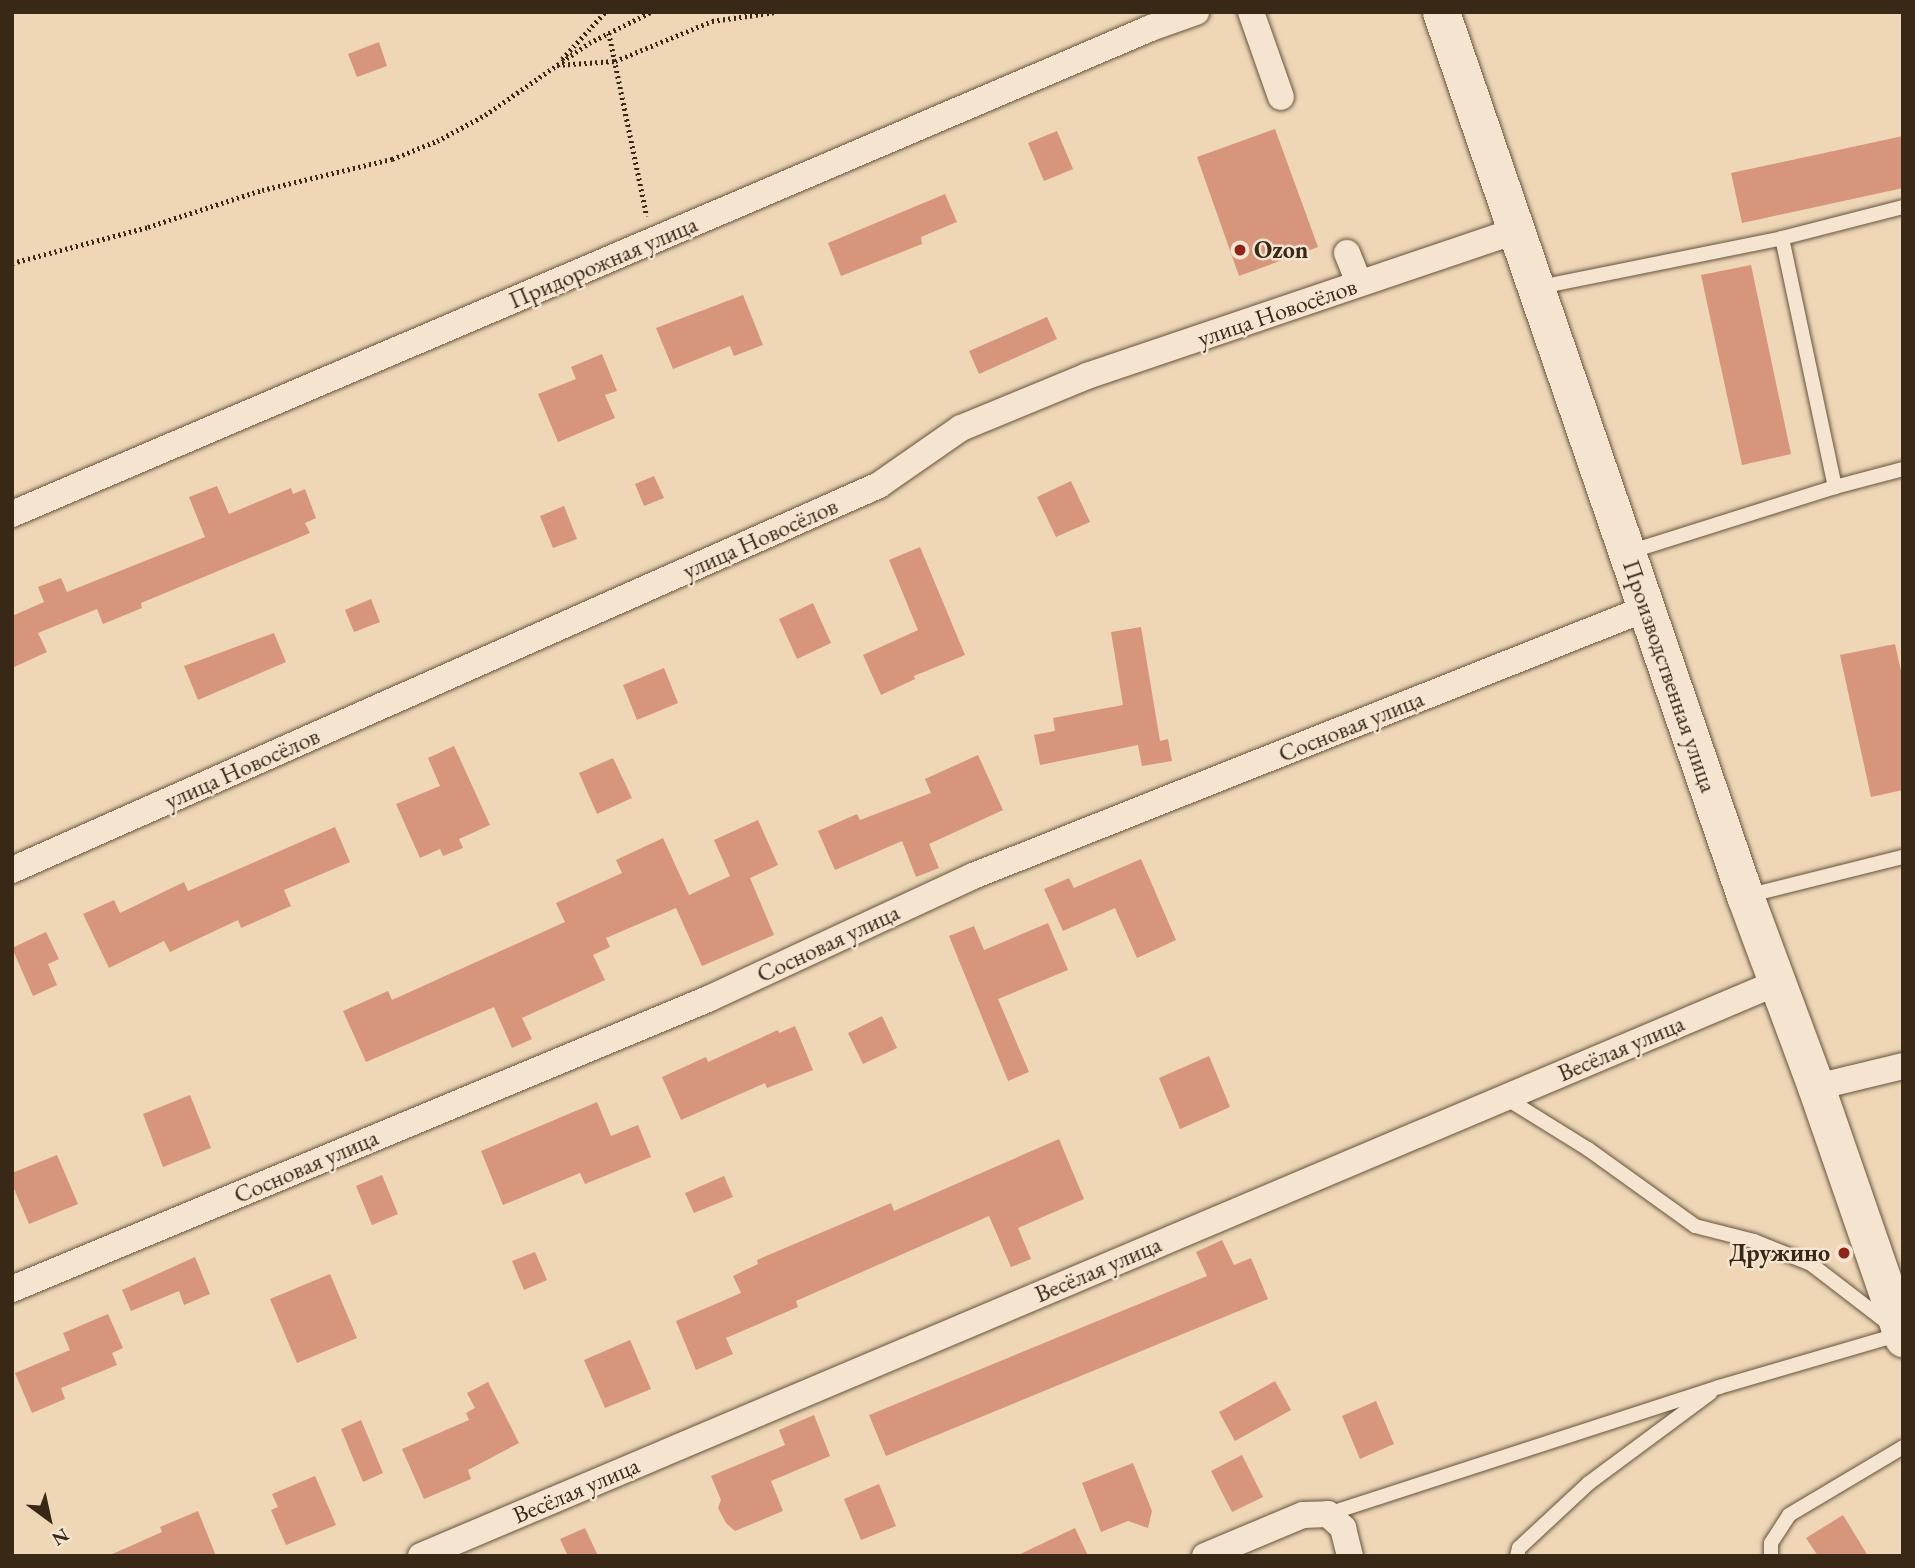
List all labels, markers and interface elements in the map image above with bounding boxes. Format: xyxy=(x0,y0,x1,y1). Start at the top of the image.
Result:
street label: Придорожная улица xyxy=(504,209,702,315)
place label: Ozon xyxy=(1254,236,1308,264)
marker: Ozon xyxy=(1232,242,1248,258)
street label: улица Новосёлов xyxy=(1194,271,1360,353)
street label: улица Новосёлов xyxy=(678,491,842,585)
street label: Производственная улица xyxy=(1617,556,1723,796)
street label: Сосновая улица xyxy=(1274,684,1428,768)
street label: улица Новосёлов xyxy=(160,721,324,815)
street label: Сосновая улица xyxy=(752,897,904,989)
street label: Весёлая улица xyxy=(1553,1008,1689,1088)
street label: Сосновая улица xyxy=(229,1123,383,1209)
street label: Весёлая улица xyxy=(1030,1229,1166,1309)
place label: Дружино xyxy=(1729,1239,1830,1267)
marker: Дружино xyxy=(1836,1245,1852,1261)
street label: Весёлая улица xyxy=(508,1450,644,1530)
north arrow xyxy=(14,1484,84,1554)
text: N xyxy=(47,1522,74,1552)

